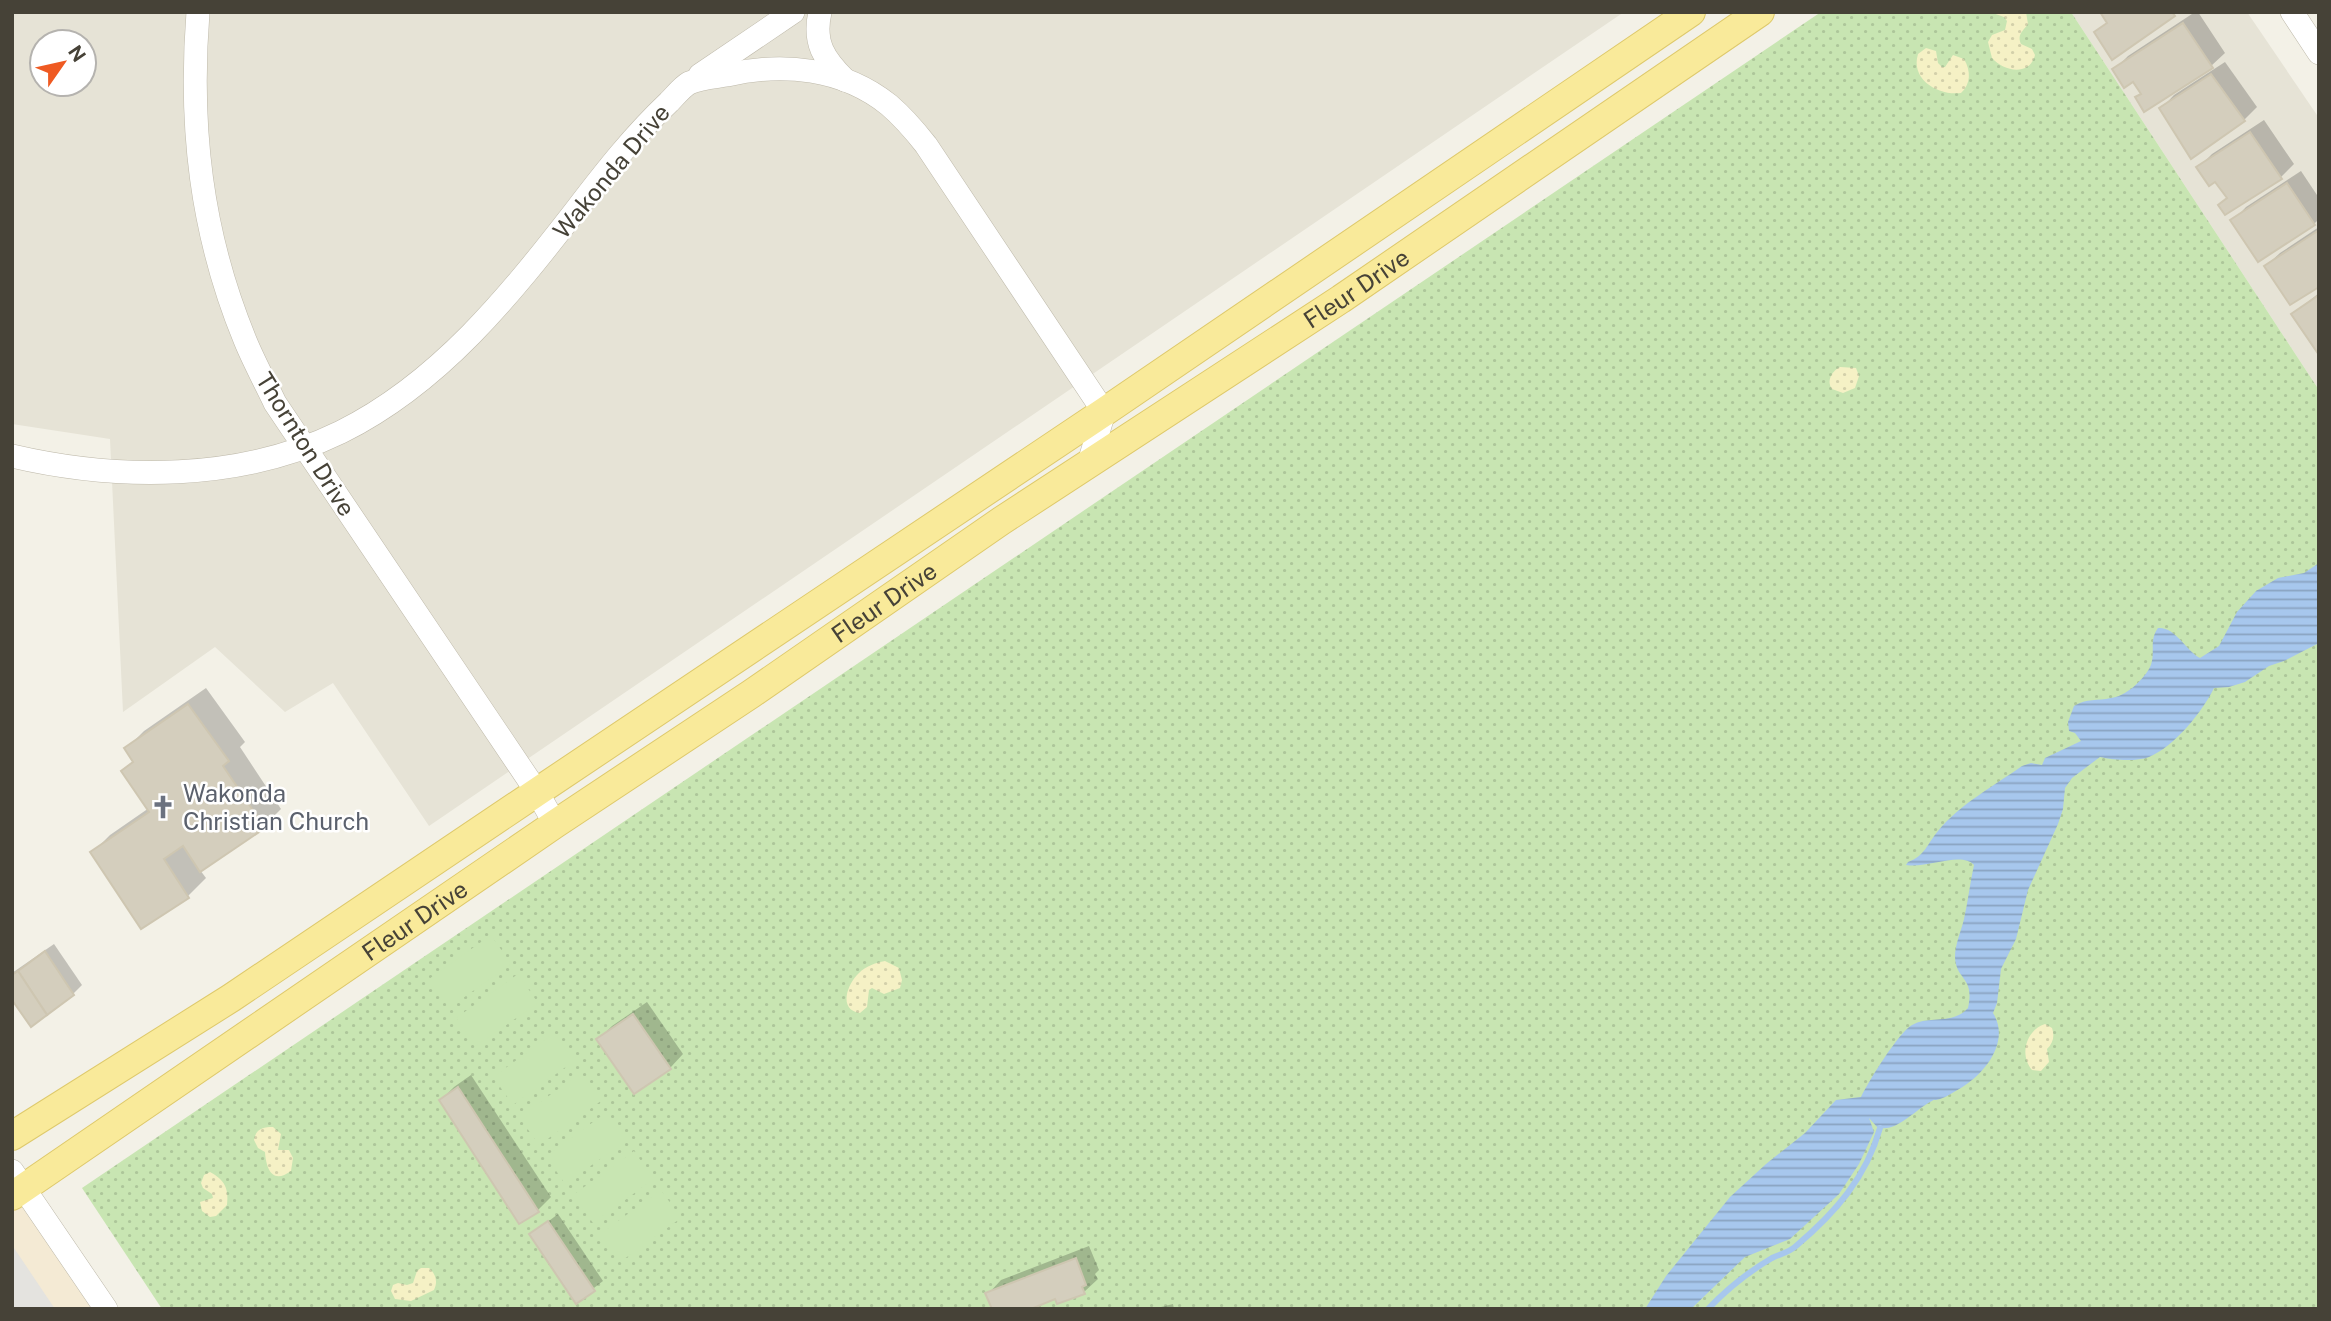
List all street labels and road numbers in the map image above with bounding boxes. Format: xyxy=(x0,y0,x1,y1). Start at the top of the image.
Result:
street label: Wakonda Drive xyxy=(547,98,675,244)
street label: Fleur Drive xyxy=(1298,243,1414,334)
street label: Thornton Drive xyxy=(251,367,361,521)
street label: Fleur Drive xyxy=(826,556,942,648)
street label: Fleur Drive xyxy=(357,874,473,966)

